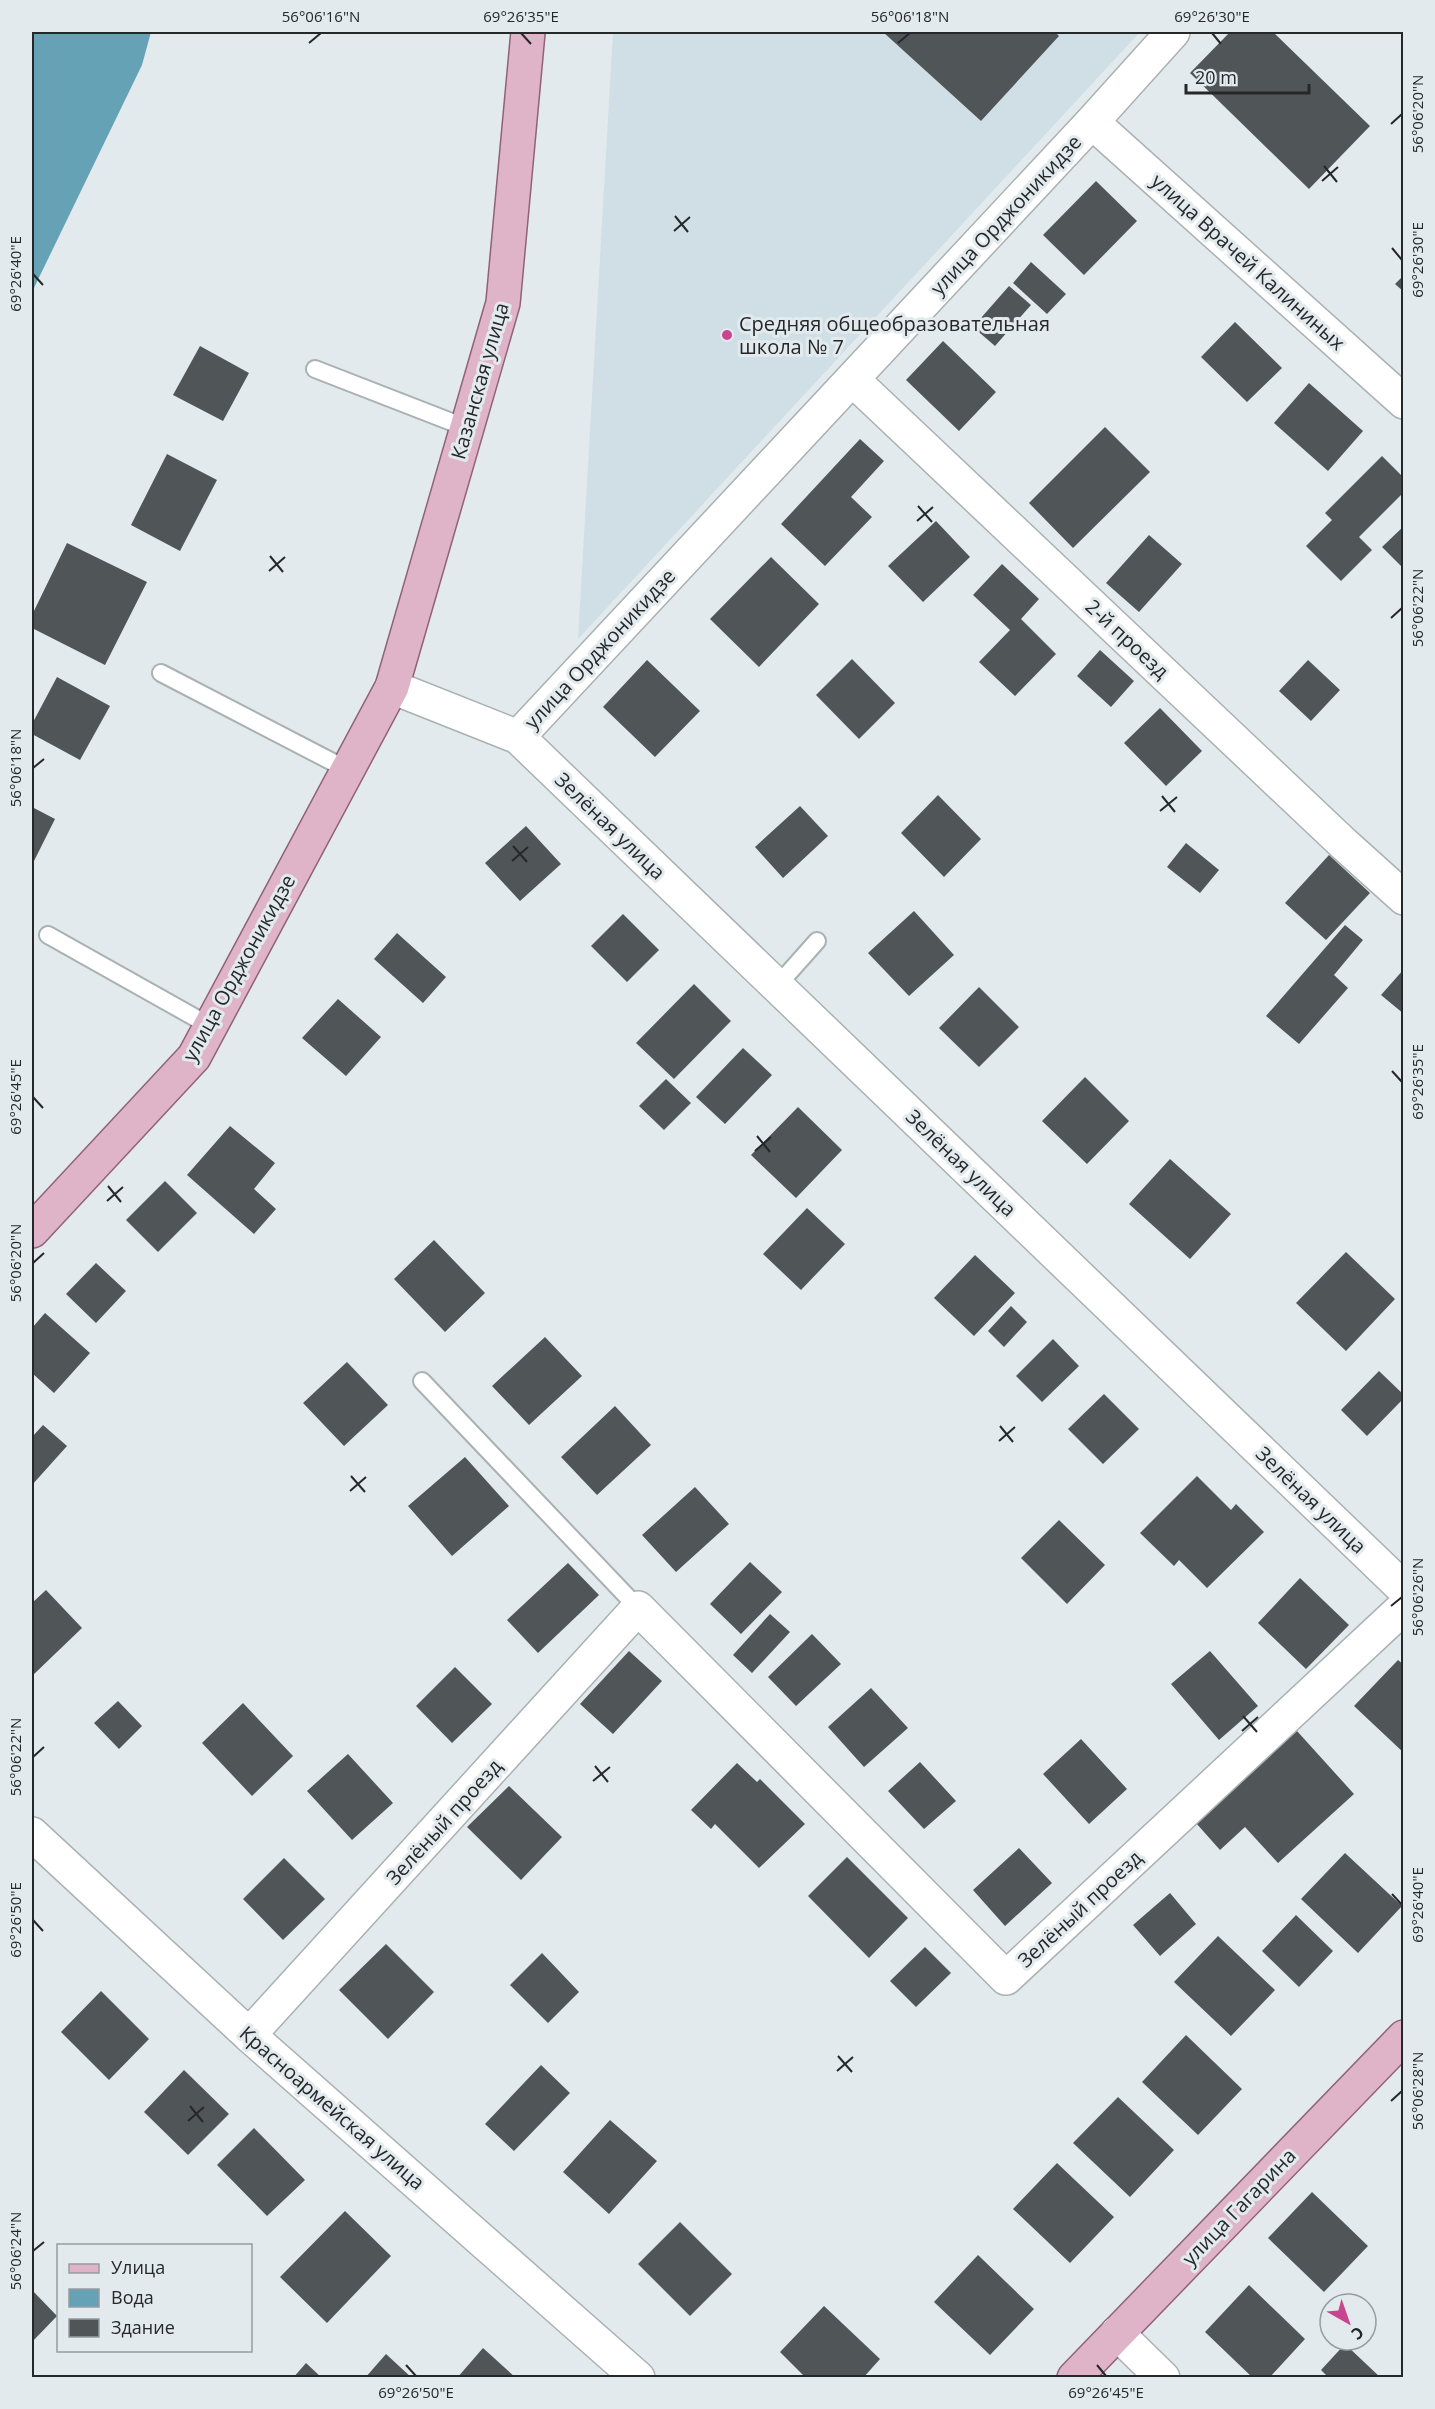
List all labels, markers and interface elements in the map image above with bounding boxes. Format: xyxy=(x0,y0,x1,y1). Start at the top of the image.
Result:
text: 56°06'16"N xyxy=(282,6,360,26)
text: 69°26'35"E xyxy=(483,6,559,26)
text: 56°06'18"N xyxy=(871,6,949,26)
text: 69°26'30"E xyxy=(1174,6,1250,26)
scale bar xyxy=(1186,57,1309,95)
text: 20 m xyxy=(1195,65,1237,89)
text: 56°06'20"N xyxy=(1407,75,1427,153)
street label: улица Орджоникидзе xyxy=(924,129,1087,301)
street label: улица Врачей Калининых xyxy=(1146,167,1351,356)
text: 69°26'30"E xyxy=(1407,222,1427,298)
text: 69°26'40"E xyxy=(5,236,25,312)
street label: Казанская улица xyxy=(444,299,515,462)
place label: Средняя общеобразовательная школа № 7 xyxy=(739,310,1050,360)
marker: Средняя общеобразовательная школа № 7 xyxy=(720,328,734,342)
street label: улица Орджоникидзе xyxy=(518,563,681,735)
text: 56°06'22"N xyxy=(1407,569,1427,647)
street label: 2-й проезд xyxy=(1080,593,1175,685)
text: 56°06'18"N xyxy=(5,729,25,807)
street label: Зелёная улица xyxy=(549,766,671,885)
street label: улица Орджоникидзе xyxy=(176,869,301,1066)
text: 69°26'35"E xyxy=(1407,1044,1427,1120)
text: 69°26'45"E xyxy=(5,1059,25,1135)
street label: Зелёная улица xyxy=(900,1103,1022,1222)
text: 56°06'20"N xyxy=(5,1224,25,1302)
street label: Зелёная улица xyxy=(1250,1440,1372,1559)
text: 56°06'26"N xyxy=(1407,1558,1427,1636)
text: 56°06'22"N xyxy=(5,1718,25,1796)
street label: Зелёный проезд xyxy=(380,1753,508,1890)
street label: Зелёный проезд xyxy=(1012,1844,1148,1973)
text: 69°26'40"E xyxy=(1407,1867,1427,1943)
text: 69°26'50"E xyxy=(5,1882,25,1958)
street label: Красноармейская улица xyxy=(234,2020,431,2196)
text: 56°06'28"N xyxy=(1407,2052,1427,2130)
street label: улица Гагарина xyxy=(1176,2142,1301,2271)
text: 56°06'24"N xyxy=(5,2212,25,2290)
legend xyxy=(57,2244,252,2352)
text: Улица xyxy=(111,2255,165,2279)
text: Вода xyxy=(111,2285,154,2309)
north arrow xyxy=(1318,2292,1378,2352)
text: Здание xyxy=(111,2315,175,2339)
text: С xyxy=(1347,2322,1369,2345)
text: 69°26'50"E xyxy=(378,2382,454,2402)
text: 69°26'45"E xyxy=(1068,2382,1144,2402)

